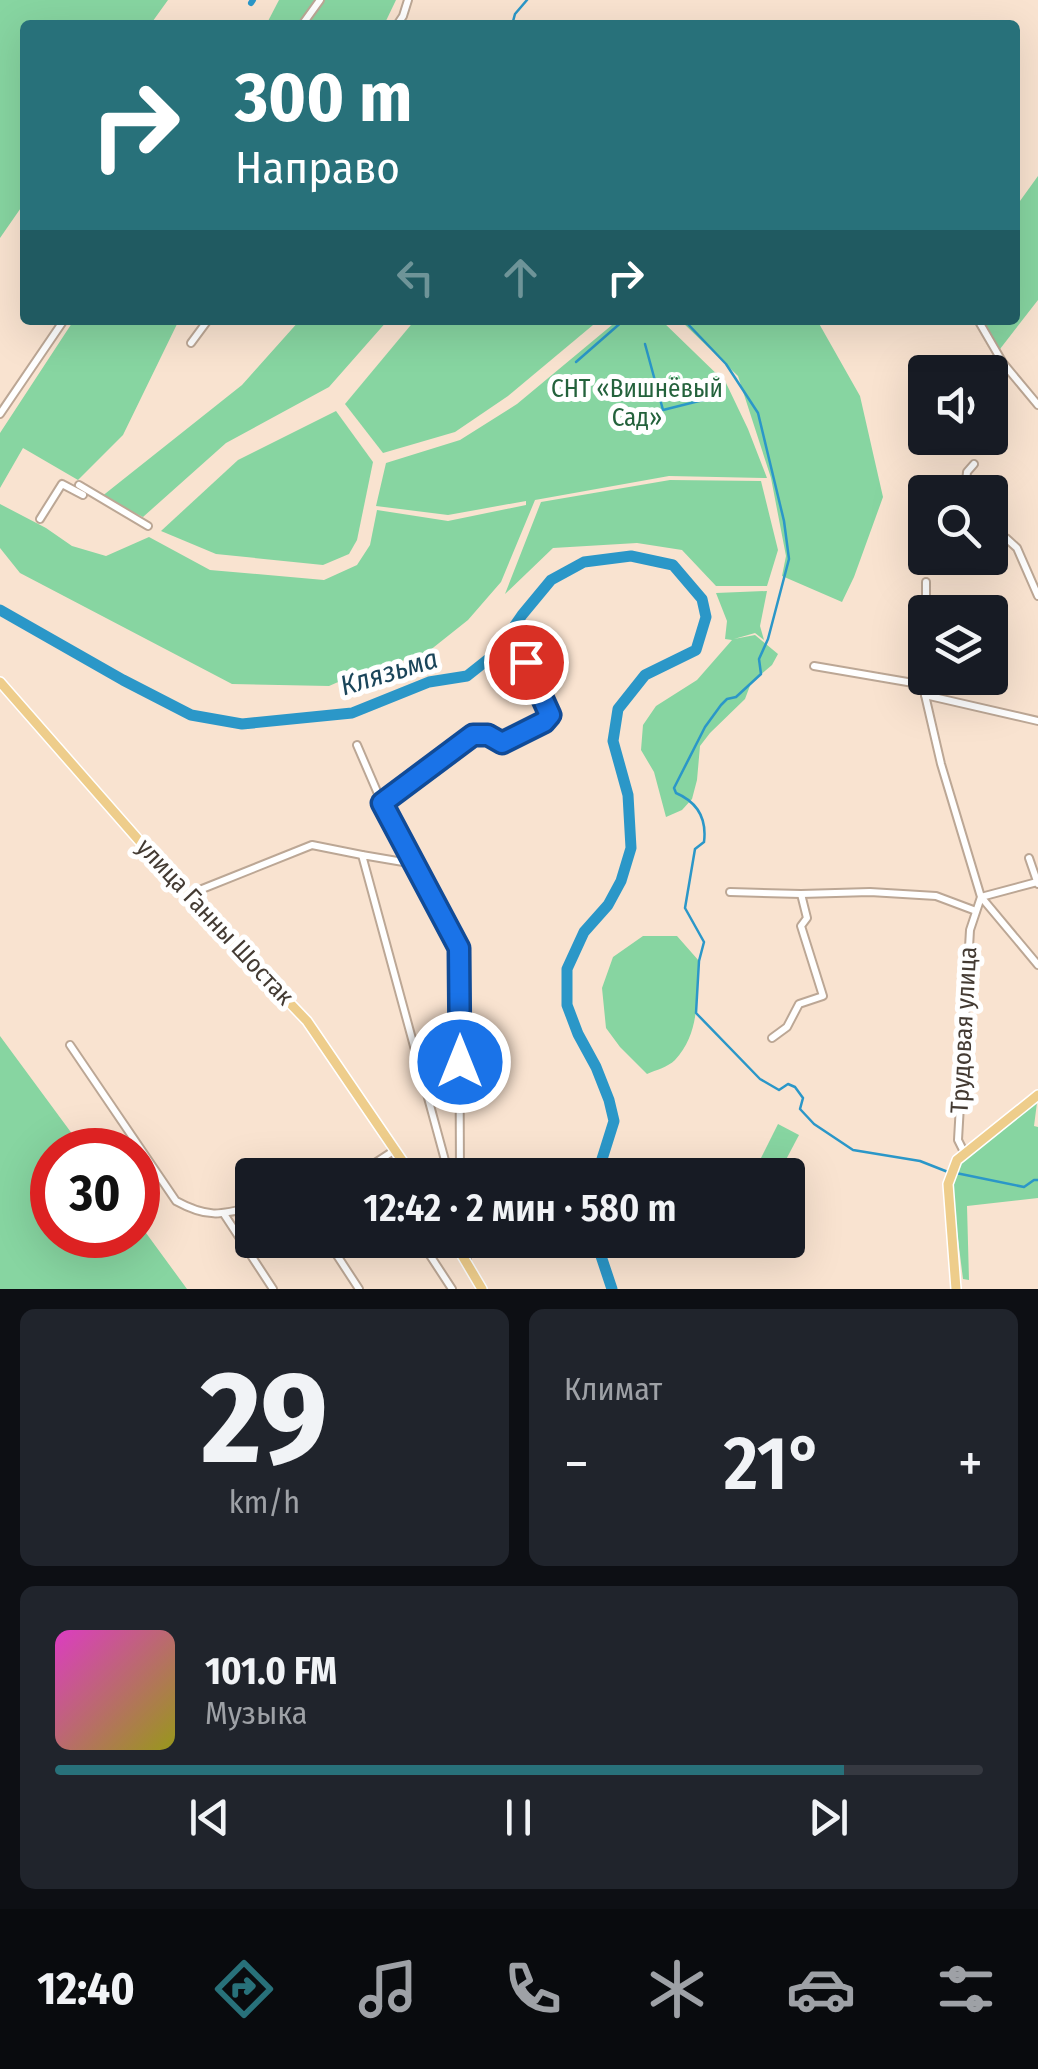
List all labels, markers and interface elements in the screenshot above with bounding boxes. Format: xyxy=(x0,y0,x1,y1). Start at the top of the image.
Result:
text: 300 m xyxy=(235,56,413,140)
icon: right xyxy=(70,60,200,190)
text: Направо xyxy=(235,141,400,195)
icon: left xyxy=(388,250,443,305)
icon: ahead xyxy=(493,250,548,305)
icon: right xyxy=(598,250,653,305)
map controls xyxy=(908,355,1008,695)
button: sound xyxy=(908,355,1008,455)
park label: СНТ «Вишнёвый Сад» xyxy=(551,374,723,433)
button: search xyxy=(908,475,1008,575)
button: layers xyxy=(908,595,1008,695)
pin xyxy=(484,620,569,705)
icon: arrive xyxy=(499,635,554,690)
water label: Клязьма xyxy=(336,642,442,702)
street label: улица Ганны Шостак xyxy=(130,833,300,1012)
street label: Трудовая улица xyxy=(945,946,983,1114)
position arrow xyxy=(408,1010,512,1114)
speed limit sign: 30 xyxy=(30,1128,160,1258)
text: 12:42 · 2 мин · 580 m xyxy=(363,1185,677,1231)
text: 29 xyxy=(201,1340,328,1496)
text: Климат xyxy=(564,1370,662,1408)
text: 21° xyxy=(724,1419,823,1509)
text: − xyxy=(564,1431,589,1497)
text: + xyxy=(958,1431,983,1497)
text: km/h xyxy=(229,1483,300,1521)
text: 101.0 FM xyxy=(205,1648,337,1694)
text: Музыка xyxy=(205,1694,308,1732)
icon: previous xyxy=(182,1790,237,1845)
icon: pause xyxy=(491,1790,546,1845)
icon: next xyxy=(801,1790,856,1845)
icon: directions xyxy=(209,1954,279,2024)
icon: music xyxy=(353,1954,423,2024)
icon: phone xyxy=(498,1954,568,2024)
icon: climate xyxy=(642,1954,712,2024)
icon: car xyxy=(786,1954,856,2024)
icon: filters xyxy=(931,1954,1001,2024)
text: 12:40 xyxy=(37,1962,135,2016)

